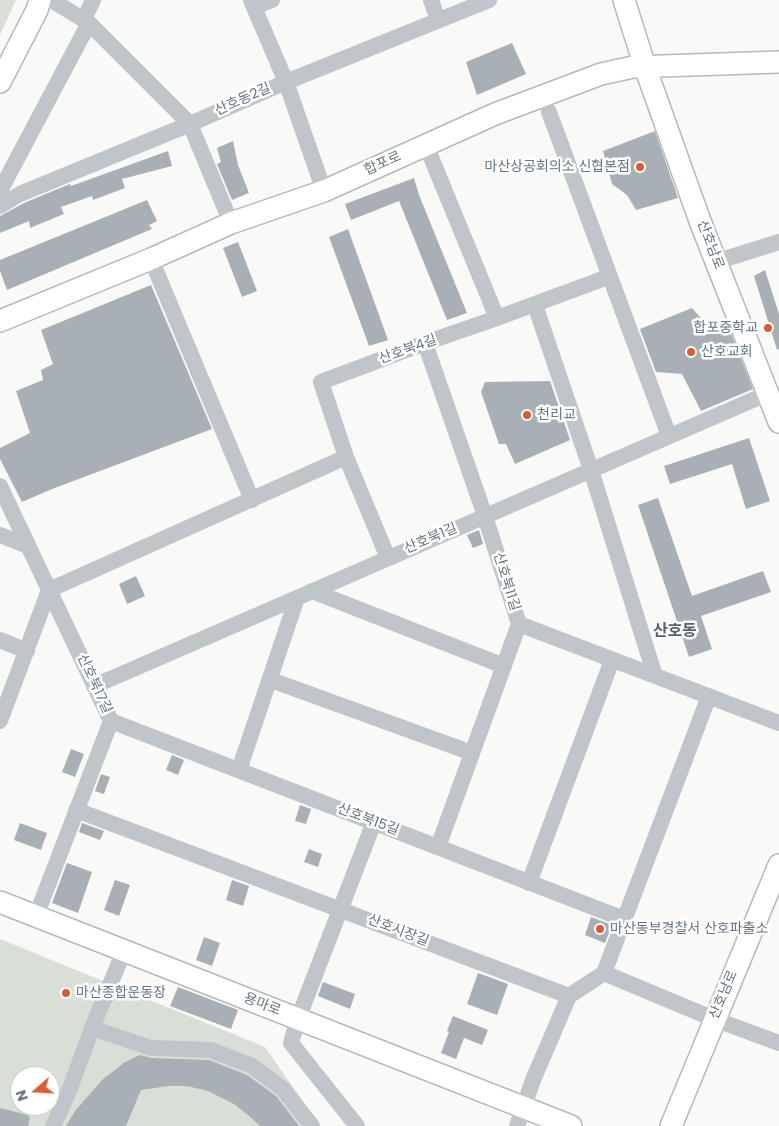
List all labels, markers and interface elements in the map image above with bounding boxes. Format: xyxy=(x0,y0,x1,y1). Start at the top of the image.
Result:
street label: 산호동2길 xyxy=(212,80,274,120)
street label: 합포로 xyxy=(362,148,404,180)
place label: 마산상공회의소 신협본점 xyxy=(485,159,630,175)
marker: 마산상공회의소 신협본점 xyxy=(634,161,646,173)
street label: 산호남로 xyxy=(693,218,727,272)
place label: 합포중학교 xyxy=(694,320,758,336)
marker: 합포중학교 xyxy=(762,322,774,334)
street label: 산호북4길 xyxy=(377,332,439,368)
place label: 산호교회 xyxy=(701,344,753,360)
marker: 산호교회 xyxy=(685,346,697,358)
place label: 천리교 xyxy=(537,407,576,423)
marker: 천리교 xyxy=(521,409,533,421)
street label: 산호북1길 xyxy=(402,520,460,558)
street label: 산호북11길 xyxy=(489,551,523,613)
district label: 산호동 xyxy=(653,622,697,642)
street label: 산호북17길 xyxy=(73,652,115,716)
street label: 산호북15길 xyxy=(335,801,401,839)
street label: 산호시장길 xyxy=(365,912,431,950)
place label: 마산동부경찰서 산호파출소 xyxy=(610,921,768,937)
marker: 마산동부경찰서 산호파출소 xyxy=(594,923,606,935)
street label: 산호남로 xyxy=(706,968,742,1022)
place label: 마산종합운동장 xyxy=(76,985,166,1001)
marker: 마산종합운동장 xyxy=(60,987,72,999)
street label: 용마로 xyxy=(241,990,283,1020)
north arrow xyxy=(10,1066,60,1116)
text: N xyxy=(11,1087,33,1104)

